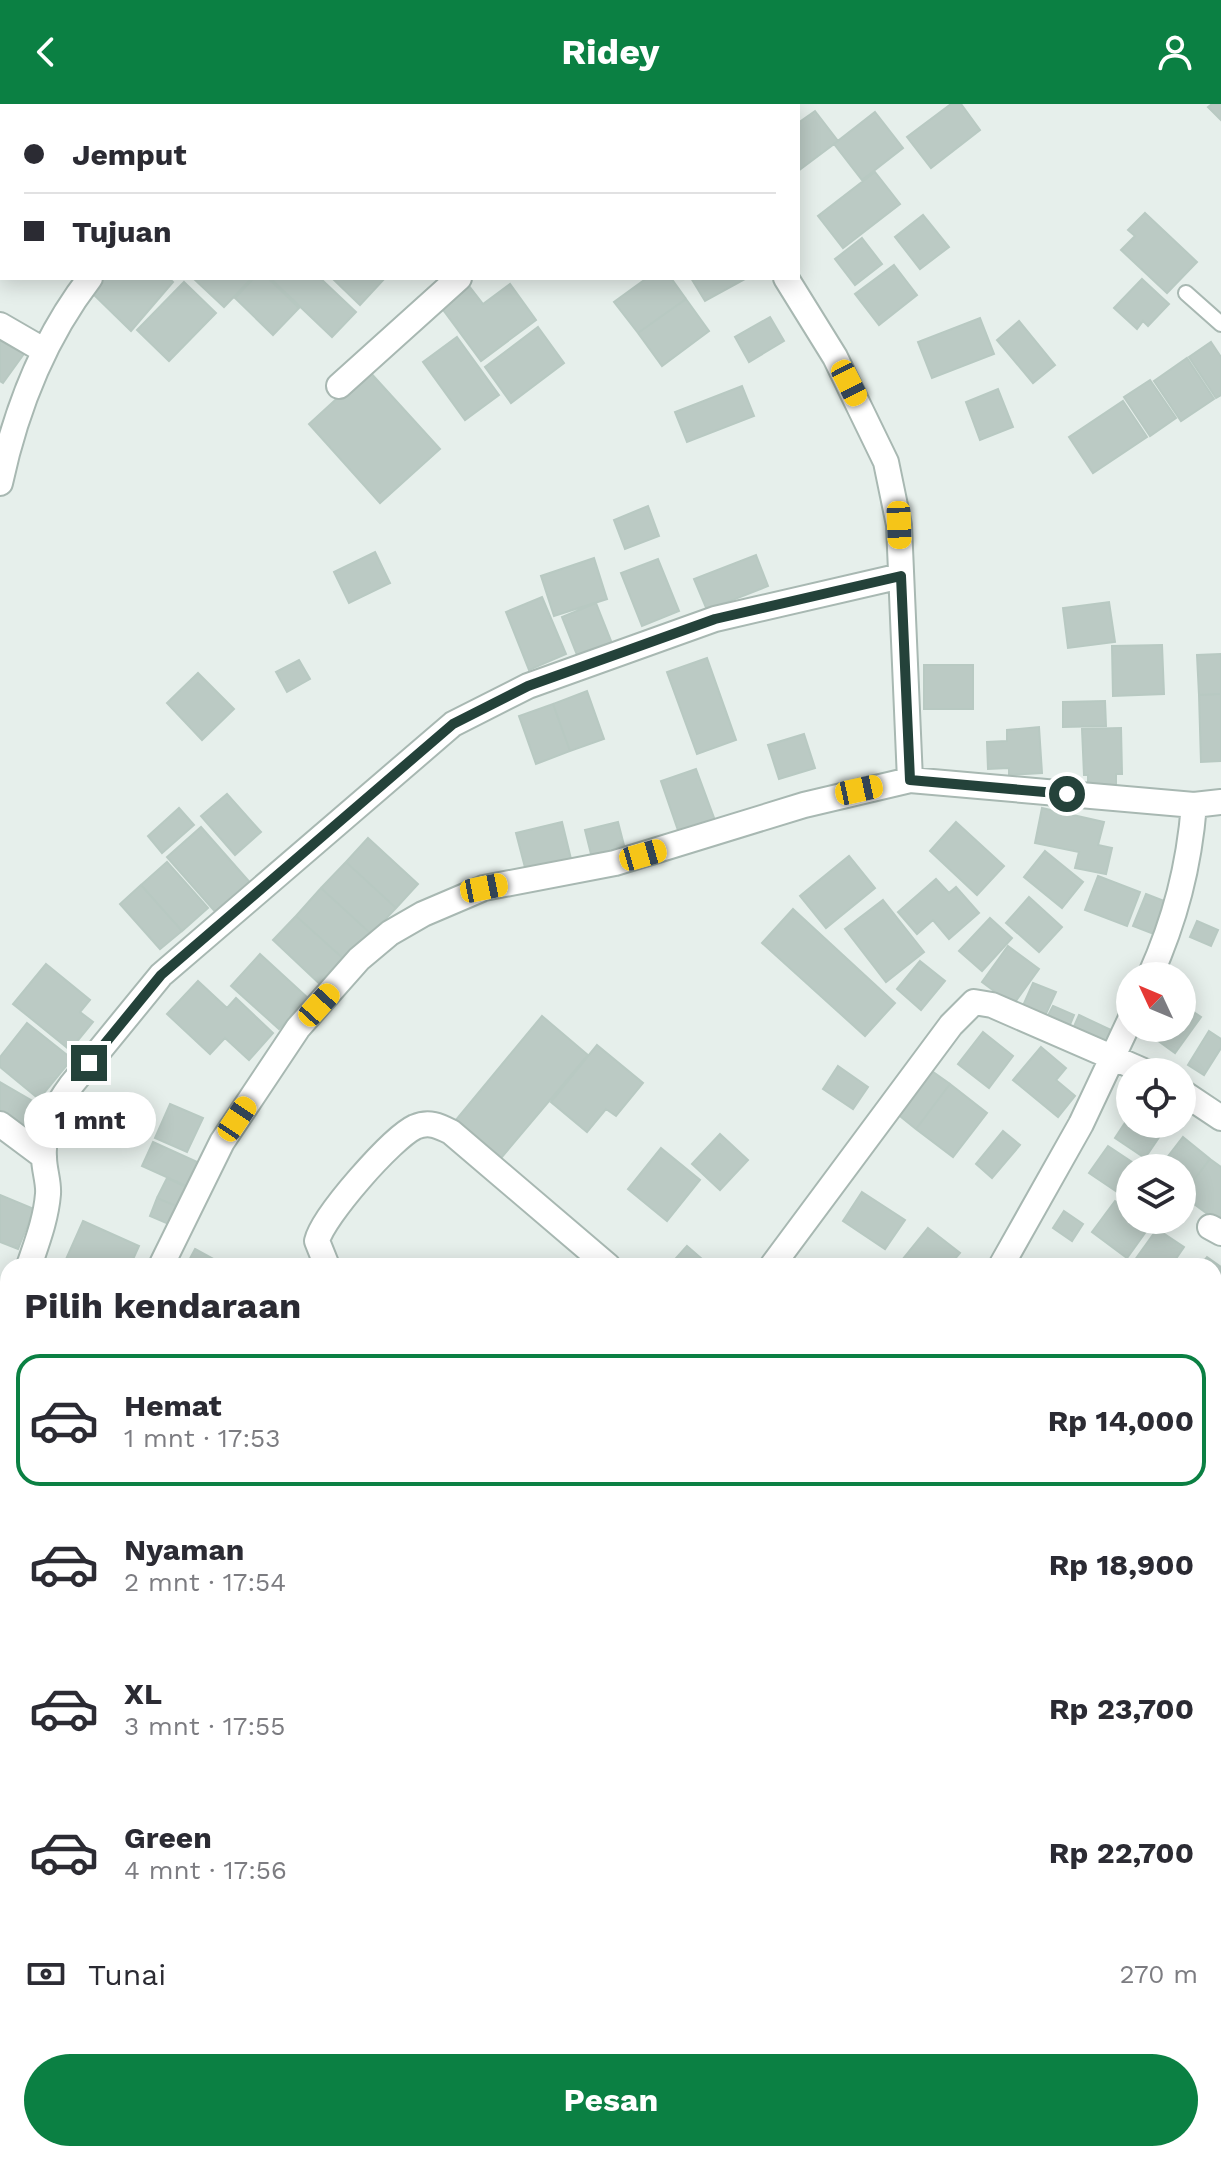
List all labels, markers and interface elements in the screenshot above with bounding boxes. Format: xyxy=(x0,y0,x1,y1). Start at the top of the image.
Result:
icon: back xyxy=(24,30,68,74)
icon: person xyxy=(1153,30,1197,74)
text: Ridey xyxy=(561,31,660,73)
text: Jemput xyxy=(72,137,187,172)
text: Tujuan xyxy=(72,214,172,249)
car xyxy=(827,356,871,410)
car xyxy=(886,501,912,549)
car xyxy=(833,773,885,807)
route start xyxy=(1049,776,1085,812)
car xyxy=(617,837,669,873)
car xyxy=(458,872,510,904)
north arrow xyxy=(1116,962,1196,1042)
map controls xyxy=(1116,962,1196,1234)
car xyxy=(294,979,344,1031)
route end xyxy=(71,1045,107,1081)
button: locate xyxy=(1116,1058,1196,1138)
callout: 1 mnt xyxy=(23,1091,155,1147)
car xyxy=(214,1092,260,1146)
text: 1 mnt xyxy=(55,1105,125,1135)
button: layers xyxy=(1116,1154,1196,1234)
text: Pilih kendaraan xyxy=(24,1285,301,1327)
icon: car xyxy=(28,1384,100,1456)
text: Hemat xyxy=(124,1388,222,1423)
text: Rp 14,000 xyxy=(1048,1403,1194,1438)
text: 1 mnt · 17:53 xyxy=(124,1423,280,1453)
icon: car xyxy=(28,1528,100,1600)
text: Nyaman xyxy=(124,1532,244,1567)
text: Rp 18,900 xyxy=(1049,1547,1194,1582)
text: 2 mnt · 17:54 xyxy=(124,1567,286,1597)
icon: car xyxy=(28,1672,100,1744)
text: XL xyxy=(124,1676,162,1711)
text: Rp 23,700 xyxy=(1049,1691,1194,1726)
text: 3 mnt · 17:55 xyxy=(124,1711,285,1741)
icon: car xyxy=(28,1816,100,1888)
text: Green xyxy=(124,1820,212,1855)
text: Rp 22,700 xyxy=(1049,1835,1194,1870)
text: 4 mnt · 17:56 xyxy=(124,1855,287,1885)
icon: cash xyxy=(24,1952,68,1996)
text: Tunai xyxy=(88,1957,166,1992)
text: 270 m xyxy=(1119,1959,1198,1989)
button: Pesan xyxy=(24,2054,1198,2146)

